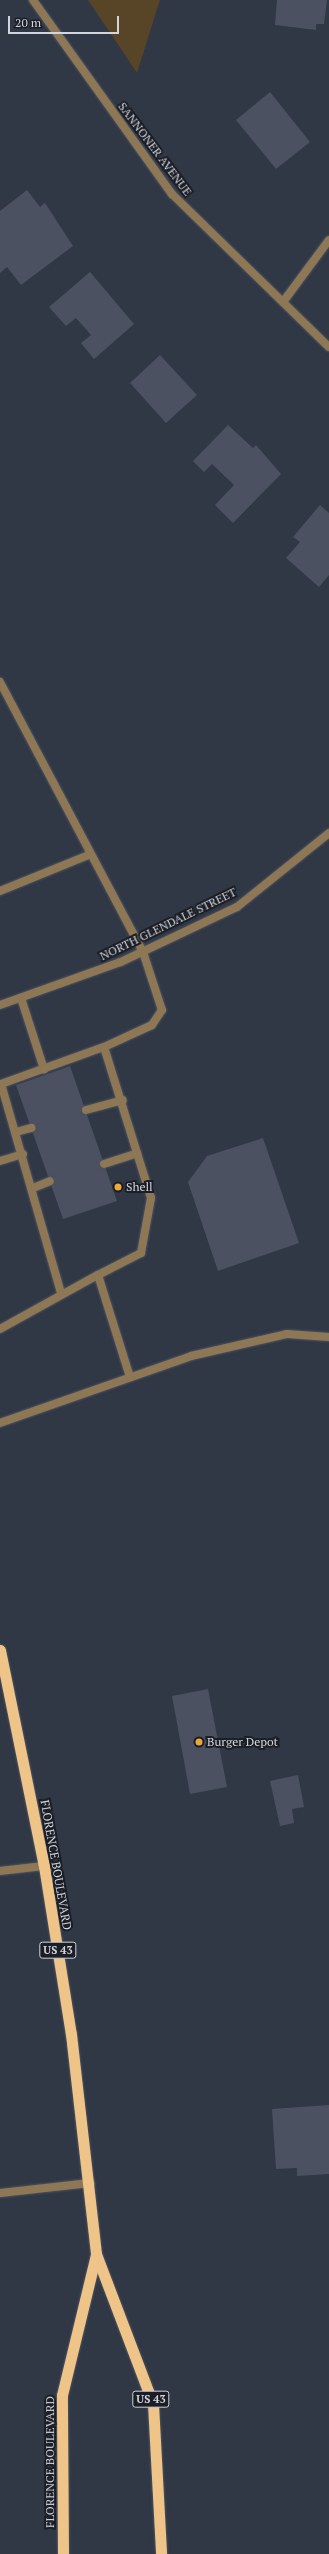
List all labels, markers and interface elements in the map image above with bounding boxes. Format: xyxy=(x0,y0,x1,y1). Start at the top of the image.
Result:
scale bar xyxy=(10,8,121,34)
text: 20 m xyxy=(15,15,41,30)
street label: SANNONER AVENUE xyxy=(115,99,195,199)
street label: NORTH GLENDALE STREET xyxy=(98,885,238,963)
place label: Shell xyxy=(126,1180,153,1194)
marker: Shell xyxy=(113,1182,123,1192)
place label: Burger Depot xyxy=(207,1735,278,1749)
marker: Burger Depot xyxy=(194,1737,204,1747)
street label: FLORENCE BOULEVARD xyxy=(37,1799,75,1931)
road number: US 43 xyxy=(39,1941,77,1959)
road number: US 43 xyxy=(132,2390,170,2408)
street label: FLORENCE BOULEVARD xyxy=(43,2396,57,2528)

